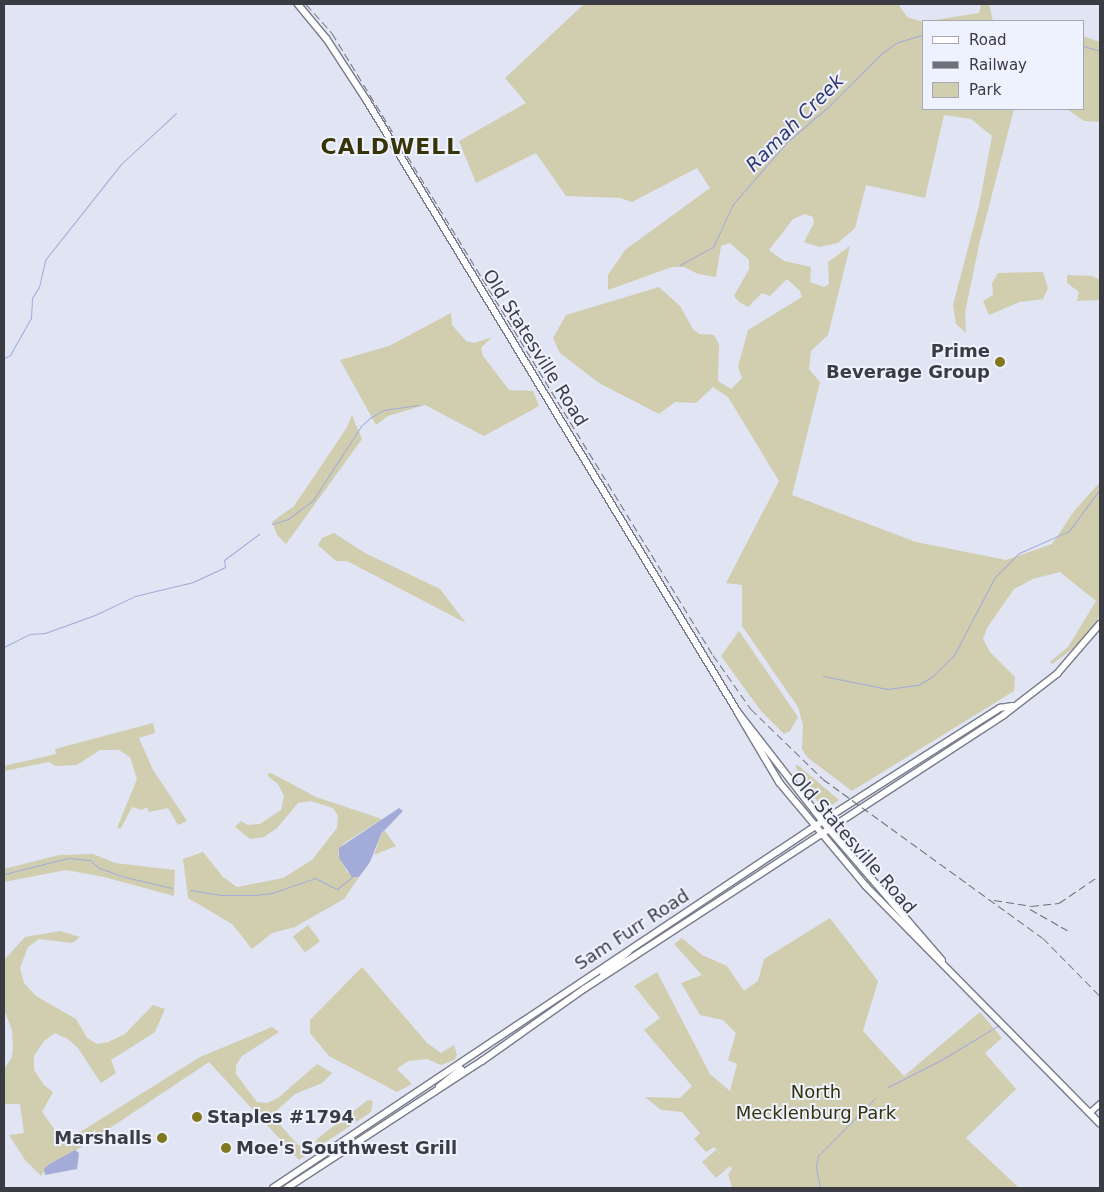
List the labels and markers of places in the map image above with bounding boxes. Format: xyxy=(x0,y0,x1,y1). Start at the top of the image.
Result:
place label: Prime Beverage Group xyxy=(826,341,990,384)
marker: Prime Beverage Group xyxy=(994,356,1006,368)
place label: Staples #1794 xyxy=(207,1106,354,1128)
marker: Staples #1794 xyxy=(191,1111,203,1123)
place label: Marshalls xyxy=(54,1127,152,1149)
marker: Marshalls xyxy=(156,1132,168,1144)
place label: Moe's Southwest Grill xyxy=(236,1137,457,1159)
marker: Moe's Southwest Grill xyxy=(220,1142,232,1154)

